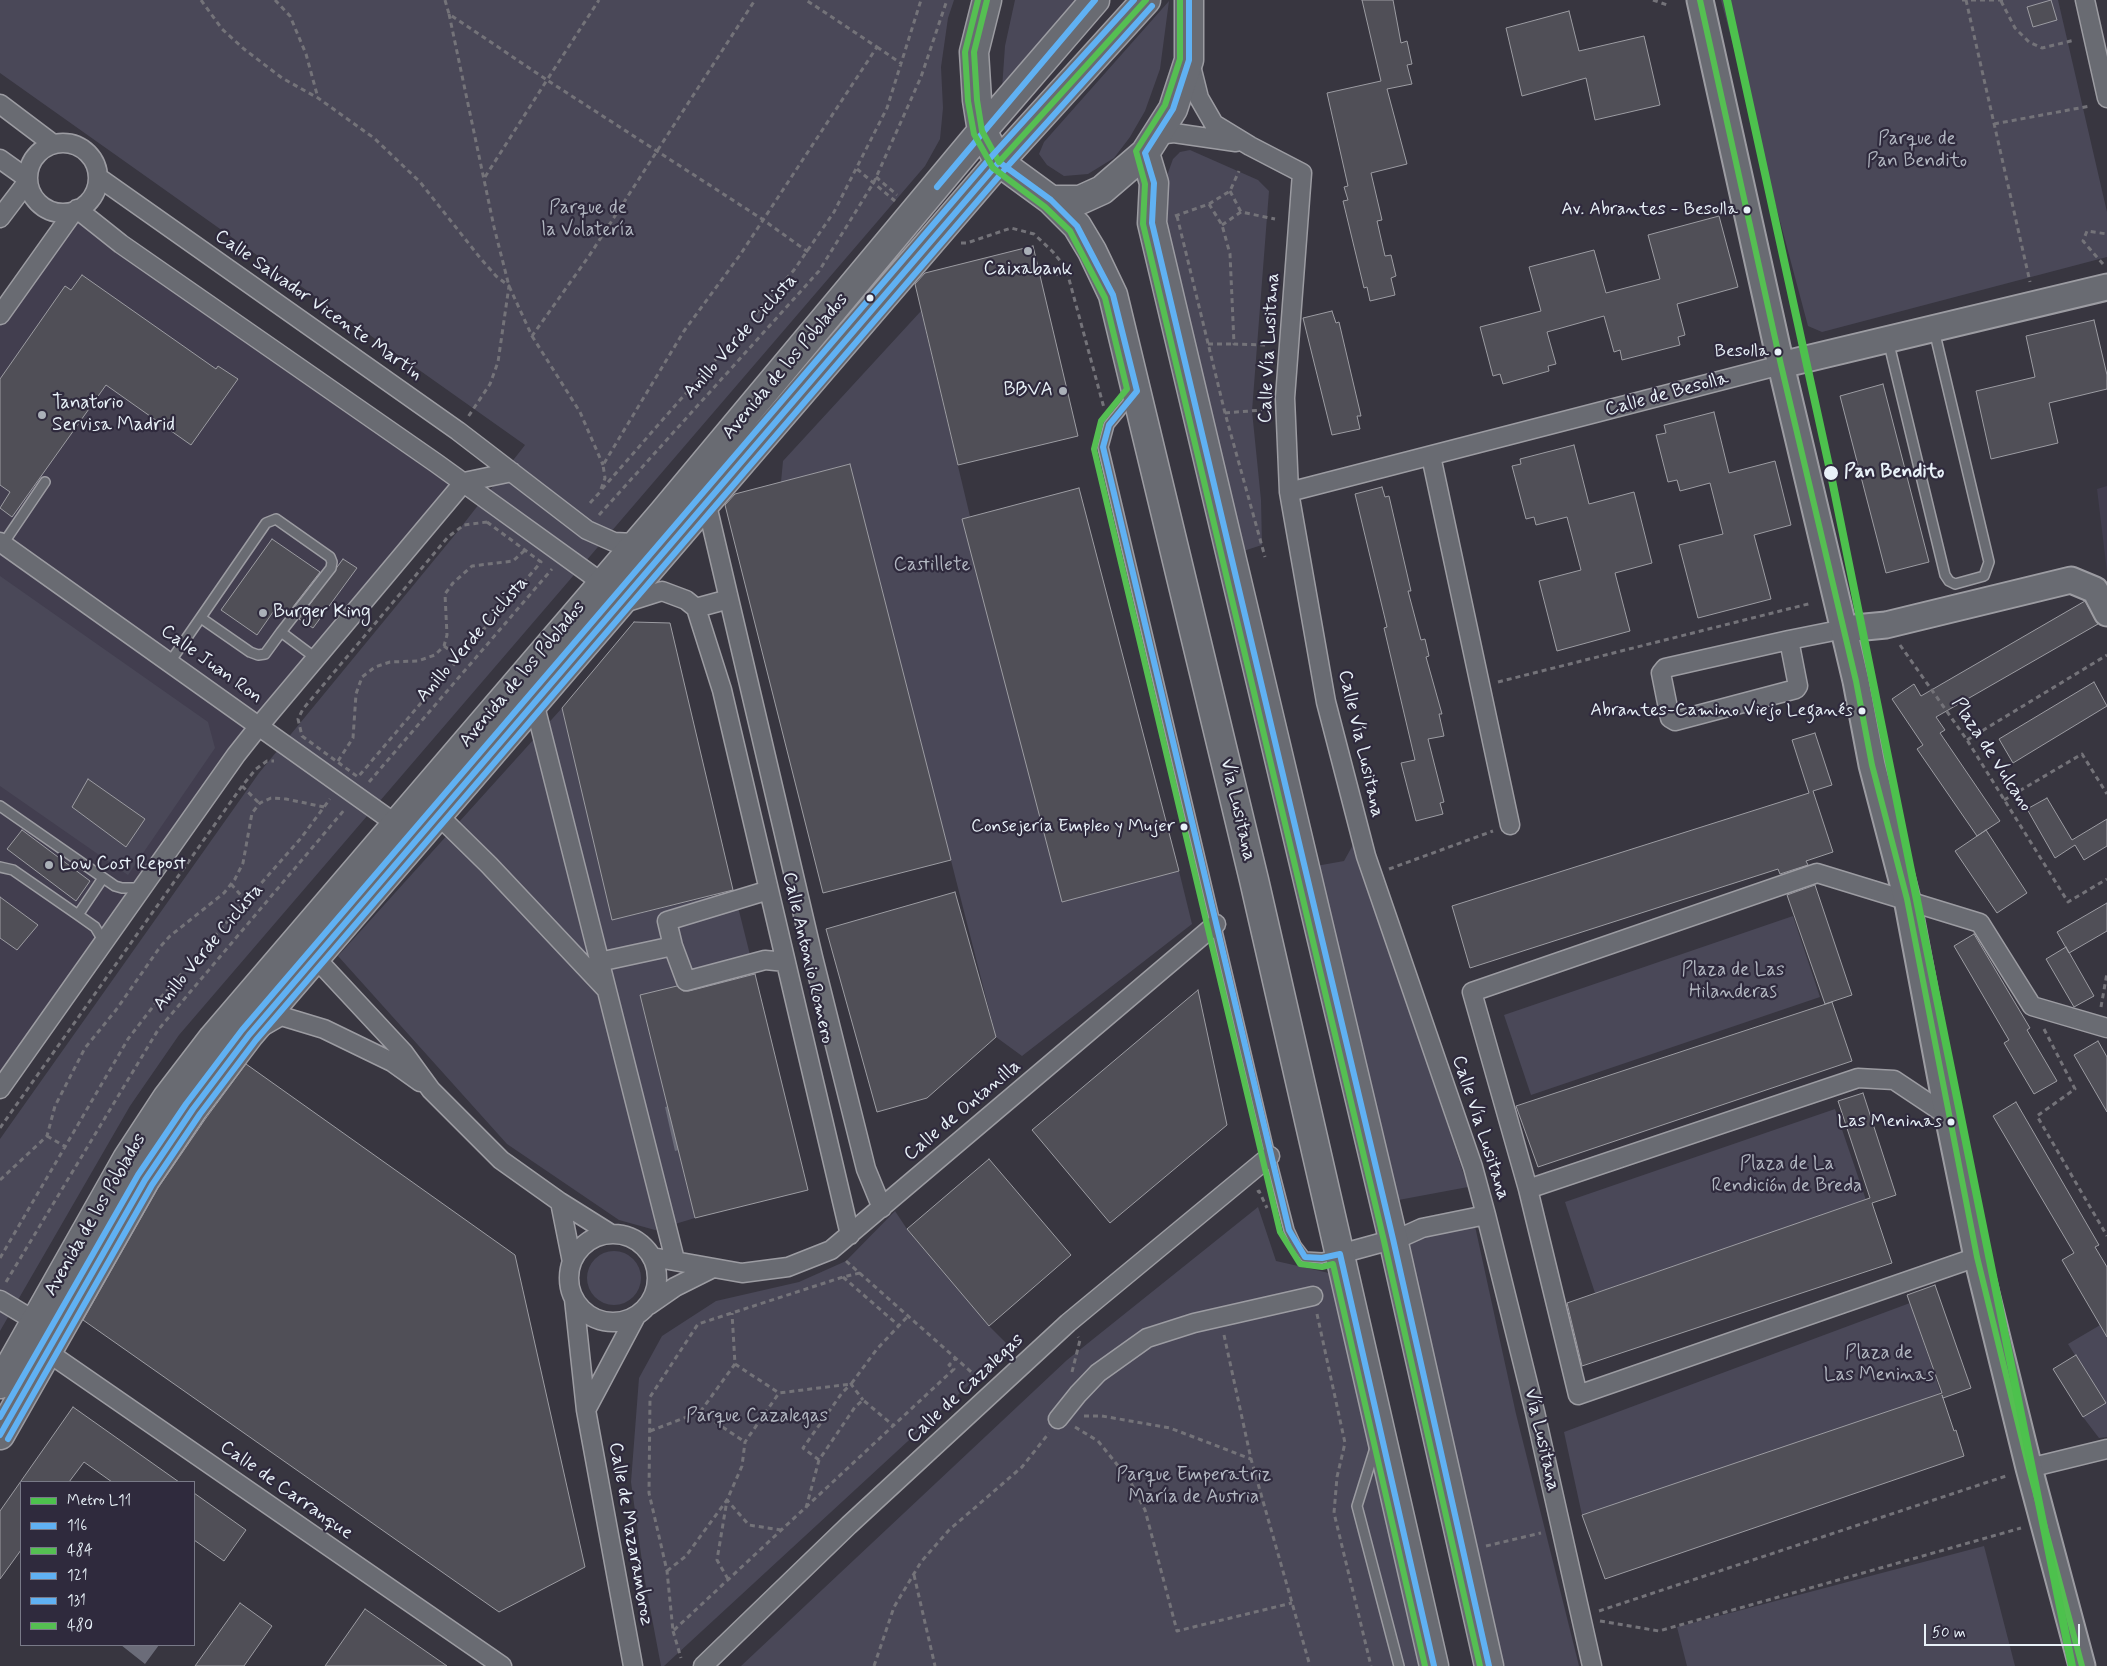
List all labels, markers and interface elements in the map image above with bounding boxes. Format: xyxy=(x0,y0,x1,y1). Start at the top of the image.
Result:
park label: Parque de Pan Bendito xyxy=(1867,129,1967,173)
park label: Parque de la Volatería xyxy=(542,198,634,242)
place label: Av. Abrantes - Besolla xyxy=(1561,199,1738,221)
marker: Av. Abrantes - Besolla xyxy=(1742,205,1752,215)
street label: Calle Salvador Vicente Martín xyxy=(210,225,426,387)
marker: Caixabank xyxy=(1022,245,1034,257)
place label: Caixabank xyxy=(983,259,1073,281)
street label: Anillo Verde Ciclista xyxy=(679,270,803,404)
street label: Calle Vía Lusitana xyxy=(1255,272,1285,424)
street label: Avenida de los Poblados xyxy=(718,289,854,445)
unlabelled marker xyxy=(865,293,875,303)
place label: Besolla xyxy=(1715,341,1769,363)
marker: Besolla xyxy=(1773,347,1783,357)
street label: Calle de Besolla xyxy=(1603,368,1731,422)
place label: BBVA xyxy=(1003,380,1053,402)
marker: BBVA xyxy=(1057,385,1069,397)
place label: Tanatorio Servisa Madrid xyxy=(52,393,175,437)
marker: Tanatorio Servisa Madrid xyxy=(36,409,48,421)
place label: Pan Bendito xyxy=(1844,462,1944,484)
marker: Pan Bendito xyxy=(1822,464,1840,482)
park label: Castillete xyxy=(894,555,970,577)
street label: Anillo Verde Ciclista xyxy=(412,572,534,708)
street label: Avenida de los Poblados xyxy=(455,597,591,753)
place label: Burger King xyxy=(273,602,371,624)
marker: Burger King xyxy=(257,607,269,619)
street label: Calle Juan Ron xyxy=(156,620,266,710)
street label: Calle Vía Lusitana xyxy=(1332,668,1388,820)
street label: Plaza de Vulcano xyxy=(1946,694,2036,816)
place label: Abrantes-Camino Viejo Leganés xyxy=(1590,700,1853,722)
marker: Abrantes-Camino Viejo Leganés xyxy=(1857,706,1867,716)
street label: Vía Lusitana xyxy=(1214,756,1260,864)
place label: Consejería Empleo y Mujer xyxy=(971,816,1175,838)
marker: Consejería Empleo y Mujer xyxy=(1179,822,1189,832)
place label: Low Cost Repost xyxy=(59,854,186,876)
marker: Low Cost Repost xyxy=(43,859,55,871)
street label: Calle Antonio Romero xyxy=(776,870,838,1046)
street label: Anillo Verde Ciclista xyxy=(149,880,269,1016)
park label: Plaza de Las Hilanderas xyxy=(1682,960,1784,1004)
street label: Calle Vía Lusitana xyxy=(1446,1053,1514,1203)
street label: Calle de Ontanilla xyxy=(900,1055,1026,1167)
place label: Las Meninas xyxy=(1837,1111,1942,1133)
marker: Las Meninas xyxy=(1946,1117,1956,1127)
street label: Avenida de los Poblados xyxy=(40,1130,152,1300)
park label: Plaza de La Rendición de Breda xyxy=(1712,1154,1862,1198)
street label: Calle de Cazalegas xyxy=(903,1329,1029,1449)
park label: Plaza de Las Meninas xyxy=(1824,1343,1934,1387)
street label: Vía Lusitana xyxy=(1518,1386,1564,1494)
park label: Parque Cazalegas xyxy=(686,1406,828,1428)
street label: Calle de Carranque xyxy=(215,1437,357,1545)
street label: Calle de Mazarambroz xyxy=(603,1441,657,1627)
park label: Parque Emperatriz María de Austria xyxy=(1117,1465,1271,1509)
legend xyxy=(20,1481,195,1646)
text: Metro L11 xyxy=(67,1491,131,1511)
text: 116 xyxy=(67,1516,87,1536)
text: 484 xyxy=(67,1541,93,1561)
text: 121 xyxy=(67,1566,87,1586)
text: 131 xyxy=(67,1591,86,1611)
scale bar xyxy=(1927,1614,2083,1646)
text: 480 xyxy=(67,1616,93,1636)
text: 50 m xyxy=(1932,1623,1966,1643)

